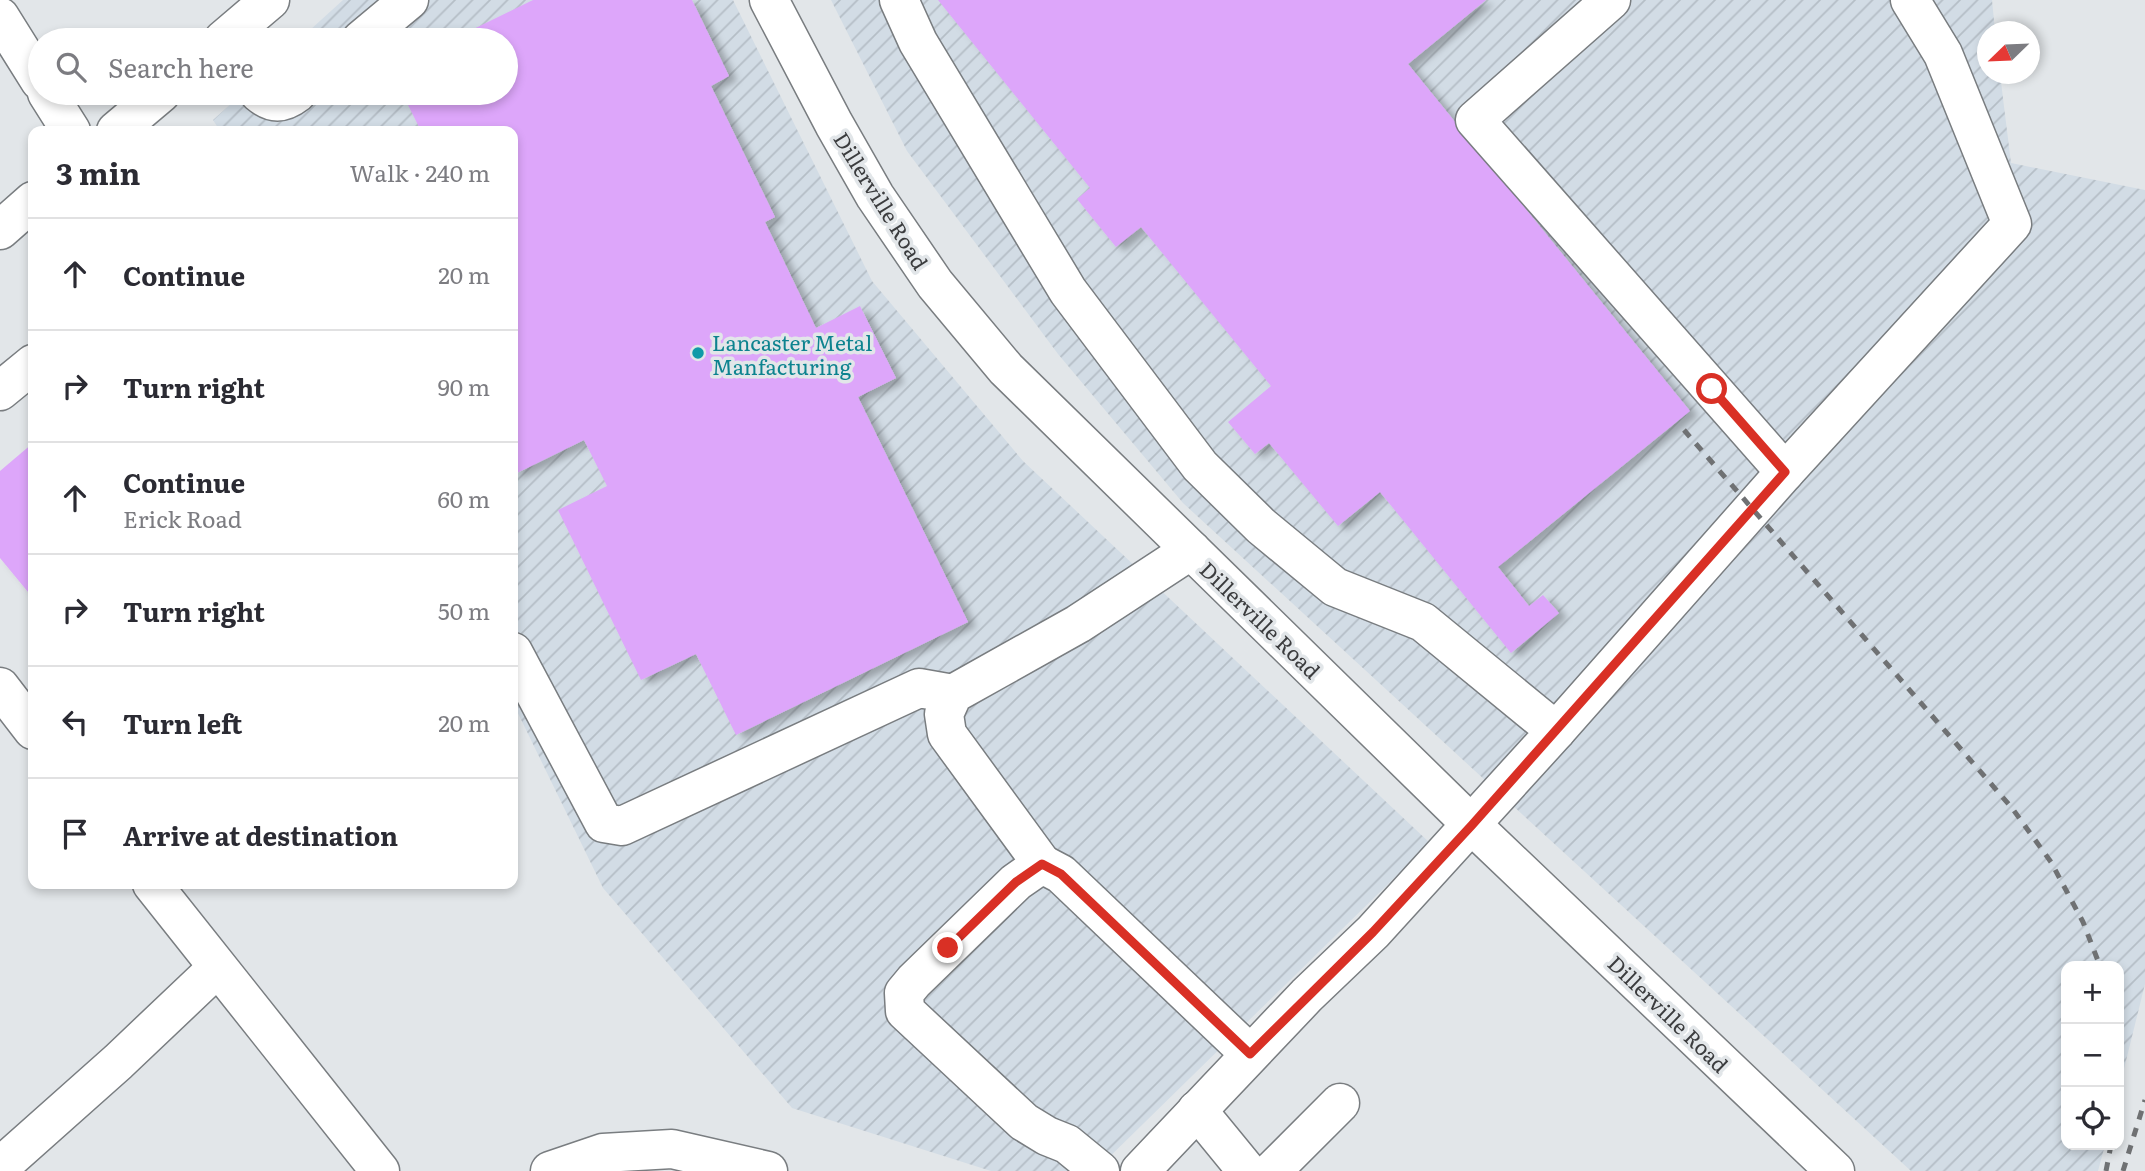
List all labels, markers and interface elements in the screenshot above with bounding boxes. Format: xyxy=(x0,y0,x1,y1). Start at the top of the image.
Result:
north arrow xyxy=(1977,21,2040,84)
search box xyxy=(28,28,518,105)
text: Search here xyxy=(108,47,254,86)
icon: search xyxy=(52,48,90,86)
street label: Dillerville Road xyxy=(827,125,937,275)
text: 3 min xyxy=(56,150,140,194)
text: Walk · 240 m xyxy=(350,155,490,189)
icon: ahead xyxy=(56,255,94,293)
text: Continue xyxy=(123,255,245,294)
text: 20 m xyxy=(438,257,490,291)
place label: Lancaster Metal Manfacturing xyxy=(712,326,872,381)
marker: Lancaster Metal Manfacturing xyxy=(690,345,706,361)
icon: right xyxy=(56,367,94,405)
text: Turn right xyxy=(123,367,265,406)
text: 90 m xyxy=(438,369,490,403)
route start xyxy=(1696,373,1727,404)
text: Continue xyxy=(123,462,245,501)
icon: ahead xyxy=(56,479,94,517)
text: 60 m xyxy=(437,481,490,515)
text: Erick Road xyxy=(123,501,242,535)
street label: Dillerville Road xyxy=(1194,553,1328,685)
icon: right xyxy=(56,591,94,629)
text: Turn right xyxy=(123,591,265,630)
text: 50 m xyxy=(438,593,490,627)
icon: left xyxy=(56,703,94,741)
text: Turn left xyxy=(123,703,242,742)
text: 20 m xyxy=(438,705,490,739)
icon: arrive xyxy=(56,815,94,853)
text: Arrive at destination xyxy=(123,815,398,854)
route end xyxy=(932,932,963,963)
street label: Dillerville Road xyxy=(1602,947,1736,1079)
map controls xyxy=(2061,961,2124,1150)
button: + xyxy=(2061,961,2124,1024)
button: − xyxy=(2061,1024,2124,1087)
button: locate xyxy=(2061,1087,2124,1150)

